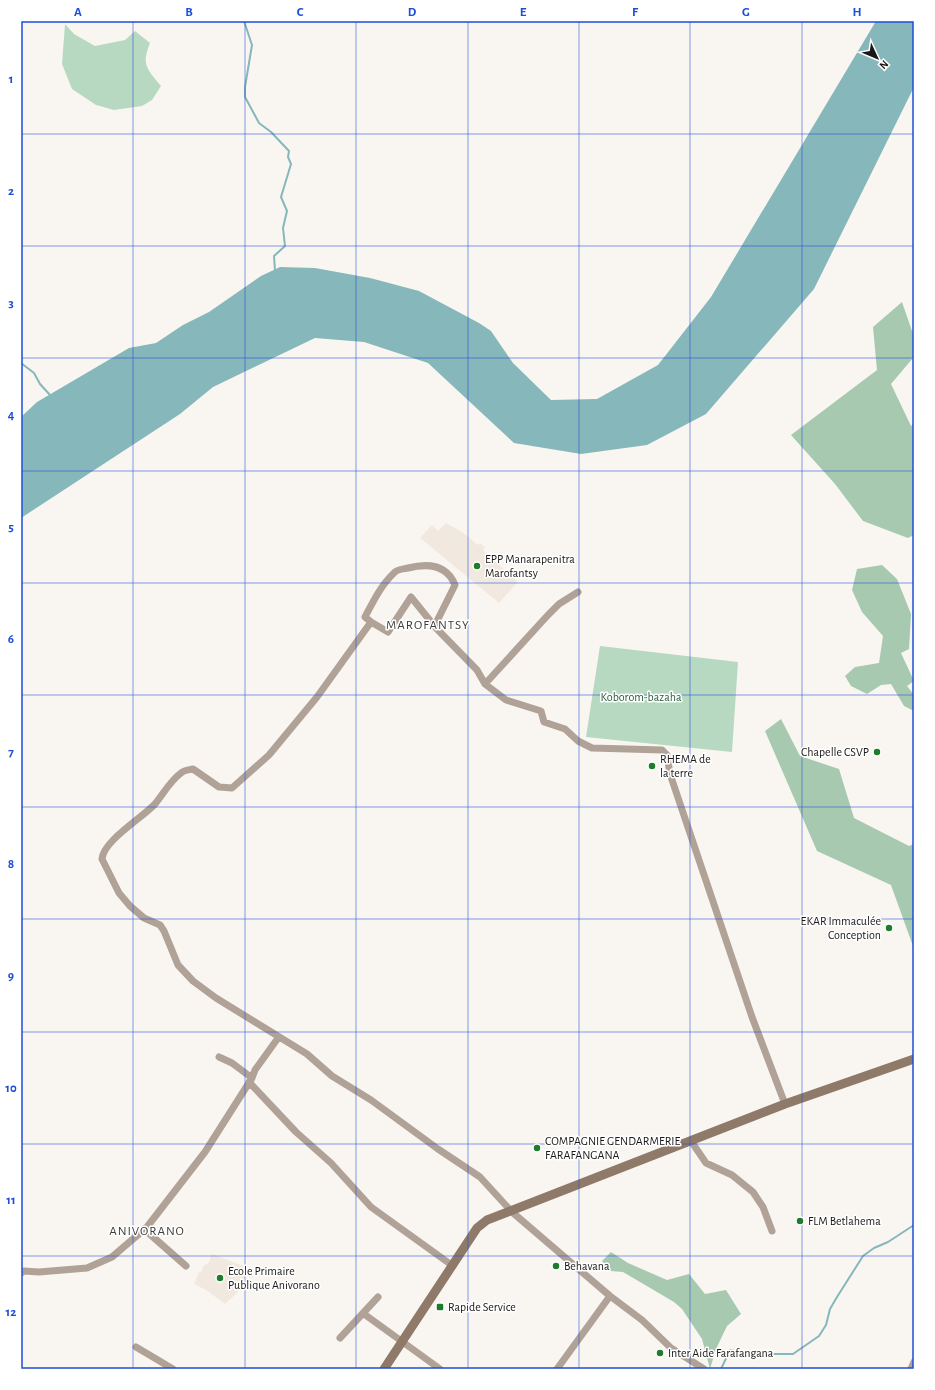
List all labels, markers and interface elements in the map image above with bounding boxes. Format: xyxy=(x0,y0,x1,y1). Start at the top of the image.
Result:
text: A xyxy=(74,6,82,19)
text: B xyxy=(185,6,193,19)
text: C xyxy=(297,6,304,19)
text: D xyxy=(408,6,417,19)
text: E xyxy=(520,6,527,19)
text: F xyxy=(632,6,639,19)
text: G xyxy=(742,6,750,19)
text: H xyxy=(852,6,862,19)
north arrow xyxy=(857,38,897,78)
text: N xyxy=(877,58,890,71)
text: 1 xyxy=(9,73,13,86)
text: 2 xyxy=(8,185,14,198)
text: 3 xyxy=(8,297,14,310)
text: 4 xyxy=(8,409,15,422)
text: 5 xyxy=(8,521,14,534)
place label: EPP Manarapenitra Marofantsy xyxy=(485,553,575,580)
marker: EPP Manarapenitra Marofantsy xyxy=(472,561,482,571)
district label: MAROFANTSY xyxy=(386,619,470,632)
text: 6 xyxy=(8,633,14,646)
park label: Koborom-bazaha xyxy=(600,691,682,703)
text: 7 xyxy=(8,746,14,759)
place label: Chapelle CSVP xyxy=(801,746,869,758)
marker: Chapelle CSVP xyxy=(872,747,882,757)
place label: RHEMA de la terre xyxy=(660,753,711,779)
marker: RHEMA de la terre xyxy=(647,761,657,771)
text: 8 xyxy=(8,858,14,871)
place label: EKAR Immaculée Conception xyxy=(801,915,881,941)
marker: EKAR Immaculée Conception xyxy=(884,923,894,933)
text: 9 xyxy=(8,970,14,983)
text: 10 xyxy=(5,1082,17,1095)
place label: COMPAGNIE GENDARMERIE FARAFANGANA xyxy=(545,1135,681,1161)
marker: COMPAGNIE GENDARMERIE FARAFANGANA xyxy=(532,1143,542,1153)
text: 11 xyxy=(6,1194,16,1207)
place label: FLM Betlahema xyxy=(808,1215,881,1227)
marker: FLM Betlahema xyxy=(795,1216,805,1226)
district label: ANIVORANO xyxy=(109,1225,185,1238)
place label: Behavana xyxy=(564,1260,610,1272)
marker: Behavana xyxy=(551,1261,561,1271)
place label: Ecole Primaire Publique Anivorano xyxy=(228,1265,320,1291)
marker: Ecole Primaire Publique Anivorano xyxy=(215,1273,225,1283)
place label: Rapide Service xyxy=(448,1301,516,1313)
marker: Rapide Service xyxy=(435,1302,445,1312)
text: 12 xyxy=(6,1306,16,1319)
place label: Inter Aide Farafangana xyxy=(668,1347,774,1359)
marker: Inter Aide Farafangana xyxy=(655,1348,665,1358)

